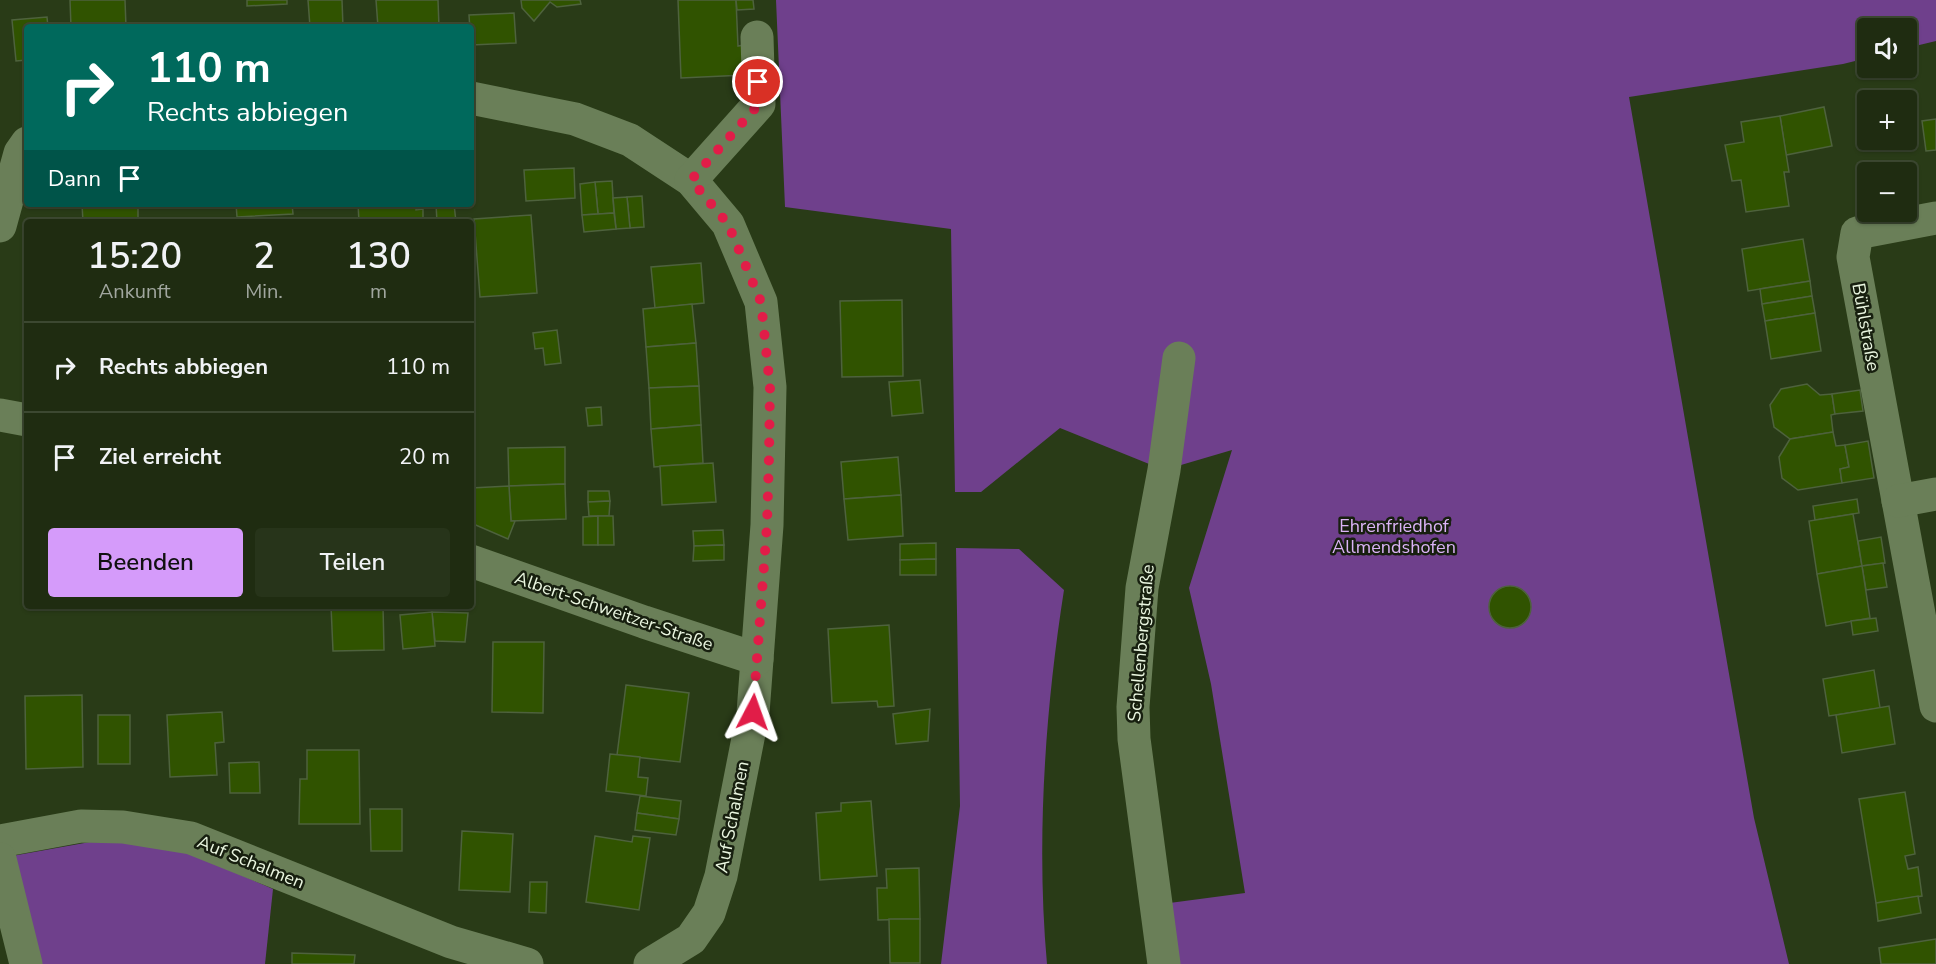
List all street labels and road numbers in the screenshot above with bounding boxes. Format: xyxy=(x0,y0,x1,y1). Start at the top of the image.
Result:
street label: Bühlstraße xyxy=(1846,281,1886,373)
street label: Schellenbergstraße xyxy=(1122,563,1160,723)
street label: Albert-Schweitzer-Straße xyxy=(512,566,716,656)
street label: Auf Schalmen xyxy=(709,759,755,875)
street label: Auf Schalmen xyxy=(194,830,308,894)

